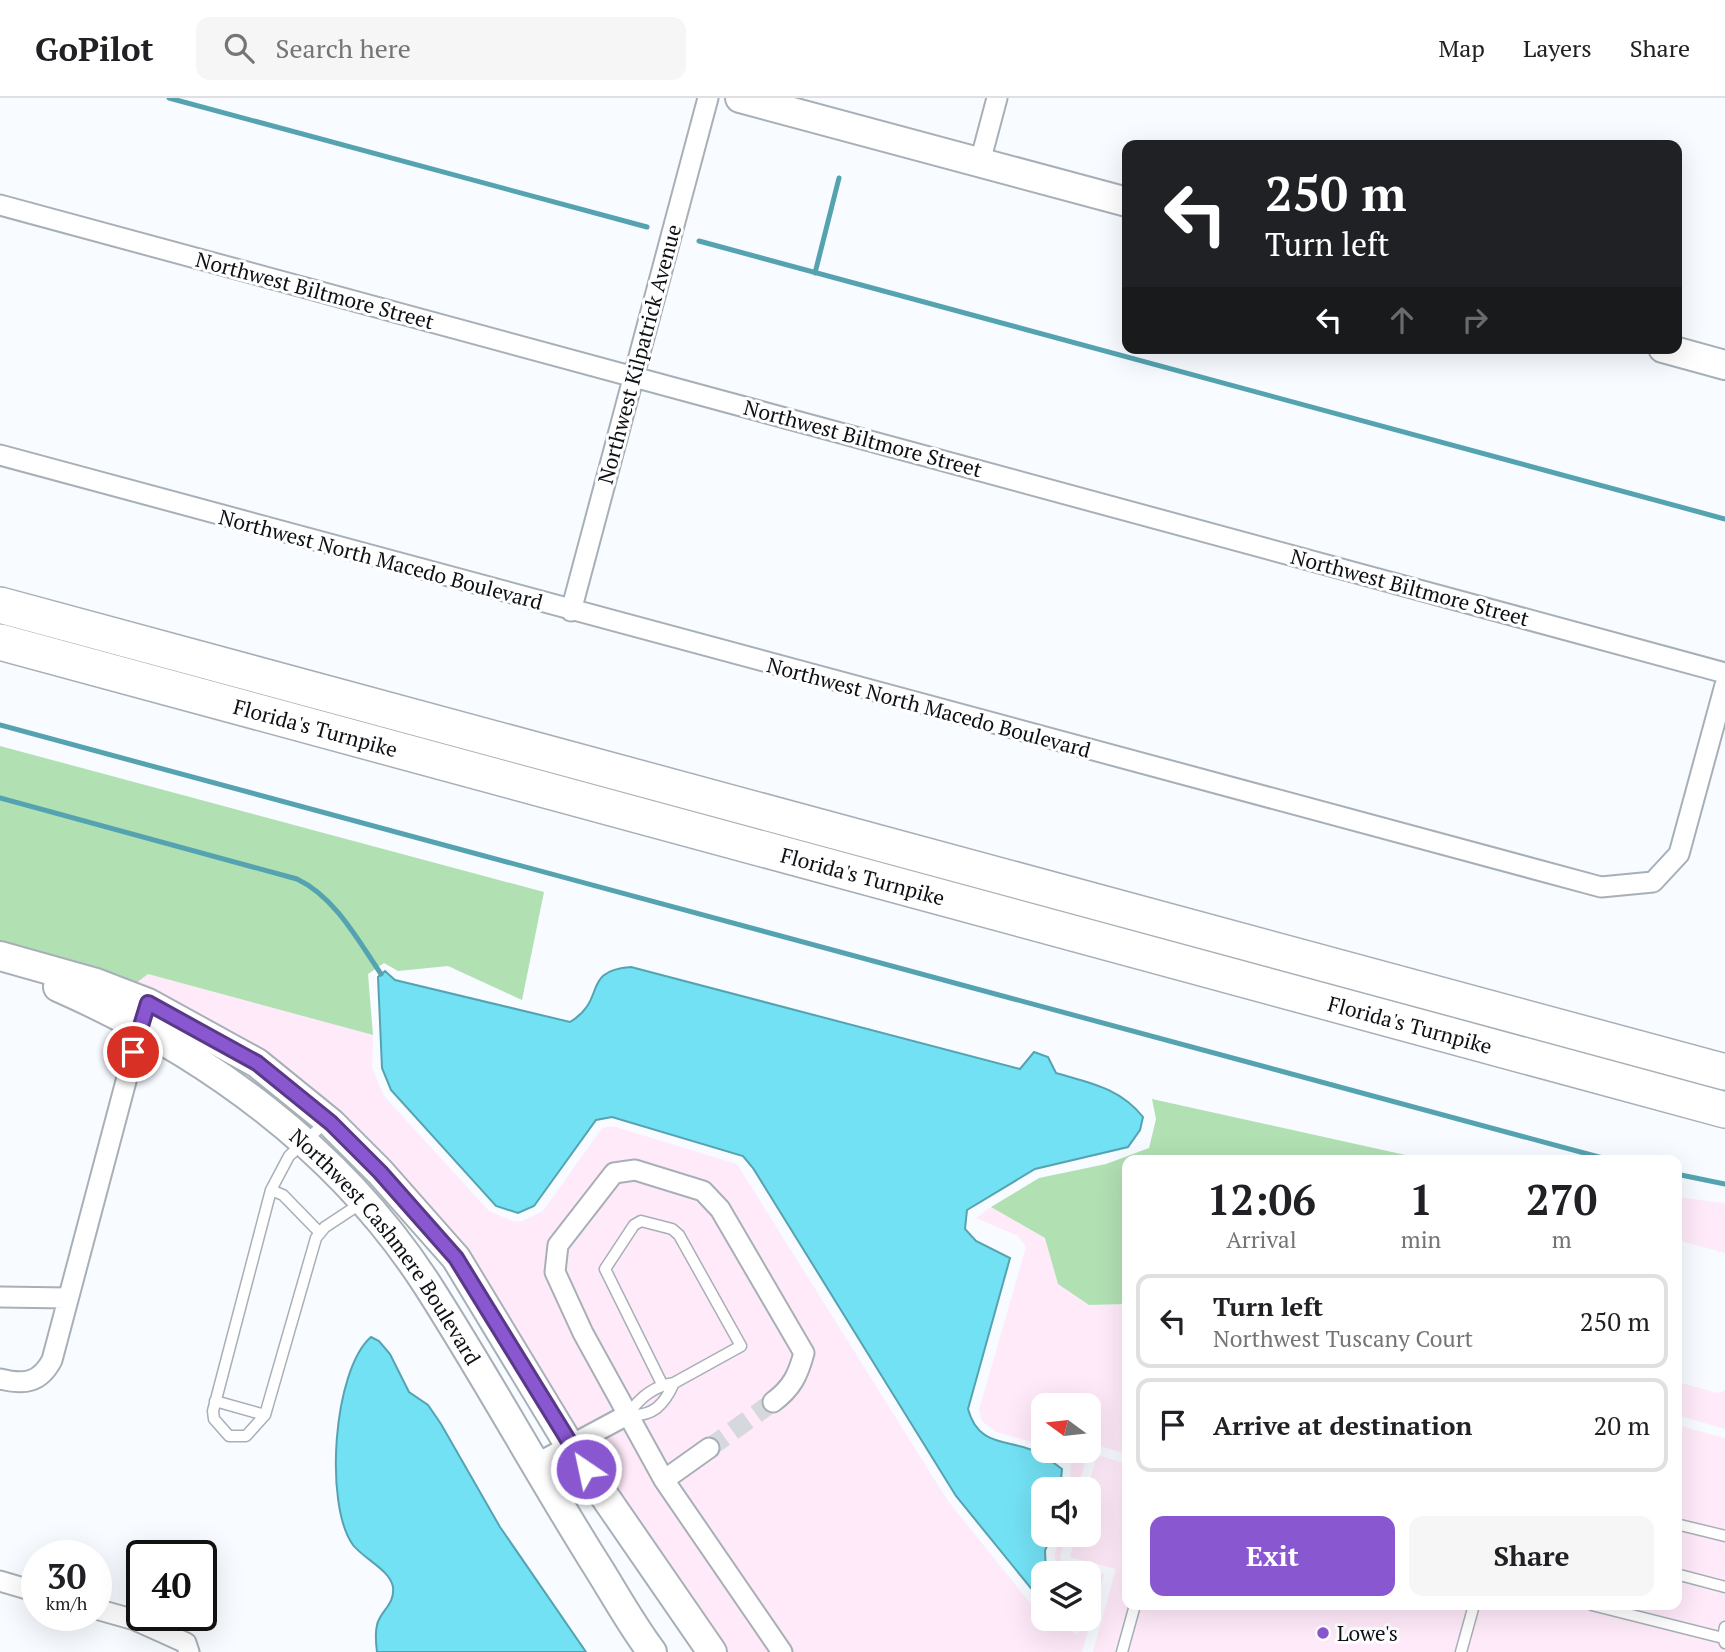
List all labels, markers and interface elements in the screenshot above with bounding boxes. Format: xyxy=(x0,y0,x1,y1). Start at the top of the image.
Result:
search box xyxy=(196,17,686,80)
text: GoPilot xyxy=(35,27,154,70)
icon: search xyxy=(220,29,258,67)
text: Search here xyxy=(276,31,411,65)
text: Map xyxy=(1438,32,1485,64)
text: Layers xyxy=(1523,32,1592,64)
text: Share xyxy=(1630,32,1690,64)
text: 250 m xyxy=(1265,160,1407,225)
icon: left xyxy=(1150,168,1241,259)
street label: Northwest Kilpatrick Avenue xyxy=(591,221,687,487)
text: Turn left xyxy=(1265,223,1389,265)
street label: Northwest Biltmore Street xyxy=(193,245,437,335)
icon: left xyxy=(1310,301,1348,339)
icon: ahead xyxy=(1383,301,1421,339)
icon: right xyxy=(1456,301,1494,339)
street label: Northwest Biltmore Street xyxy=(741,393,985,483)
street label: Northwest North Macedo Boulevard xyxy=(216,502,546,616)
street label: Northwest Biltmore Street xyxy=(1288,542,1532,632)
street label: Northwest North Macedo Boulevard xyxy=(764,650,1094,764)
street label: Florida's Turnpike xyxy=(231,692,401,763)
street label: Florida's Turnpike xyxy=(778,840,948,912)
street label: Florida's Turnpike xyxy=(1325,989,1495,1060)
pin xyxy=(103,1022,163,1082)
icon: arrive xyxy=(114,1033,152,1071)
street label: Northwest Cashmere Boulevard xyxy=(284,1122,487,1370)
text: 12:06 xyxy=(1207,1171,1316,1227)
text: 1 xyxy=(1409,1171,1433,1227)
text: 270 xyxy=(1526,1171,1597,1227)
text: Arrival xyxy=(1226,1224,1297,1255)
text: min xyxy=(1401,1224,1441,1255)
text: m xyxy=(1552,1224,1572,1255)
text: Turn left xyxy=(1213,1289,1323,1323)
icon: left xyxy=(1154,1302,1192,1340)
text: 250 m xyxy=(1580,1304,1650,1338)
text: Northwest Tuscany Court xyxy=(1213,1323,1473,1354)
north arrow xyxy=(1031,1393,1101,1463)
map controls xyxy=(1031,1393,1101,1631)
icon: arrive xyxy=(1154,1406,1192,1444)
text: Arrive at destination xyxy=(1213,1408,1472,1442)
text: 20 m xyxy=(1594,1408,1650,1442)
position arrow xyxy=(549,1432,623,1506)
button: sound xyxy=(1031,1477,1101,1547)
button: Exit xyxy=(1150,1516,1395,1596)
button: Share xyxy=(1409,1516,1654,1596)
speed limit sign: 40 xyxy=(126,1540,217,1631)
text: 30 xyxy=(47,1553,86,1599)
button: layers xyxy=(1031,1561,1101,1631)
text: km/h xyxy=(46,1591,87,1615)
place label: Lowe's xyxy=(1337,1619,1398,1647)
marker: Lowe's xyxy=(1315,1625,1331,1641)

